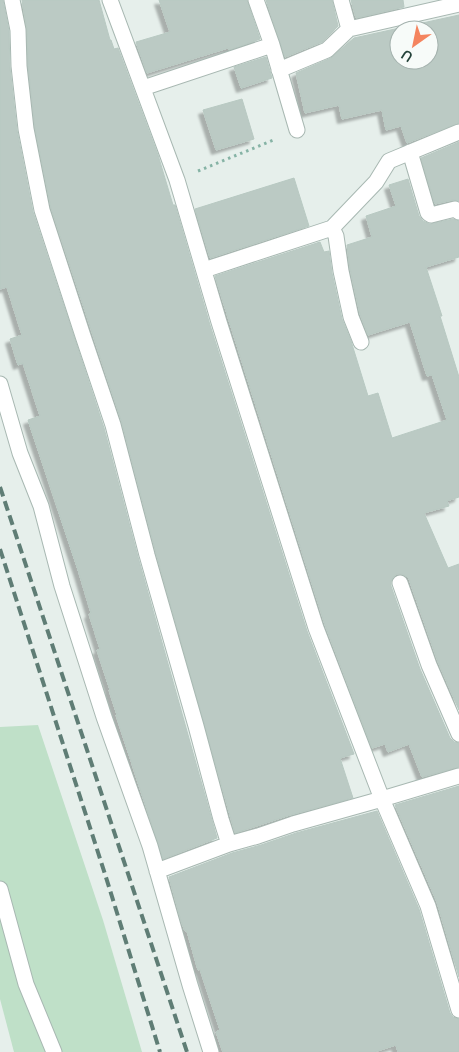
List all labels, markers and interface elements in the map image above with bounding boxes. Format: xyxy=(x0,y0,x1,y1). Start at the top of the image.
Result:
north arrow xyxy=(389,20,439,70)
text: U xyxy=(398,45,417,66)

